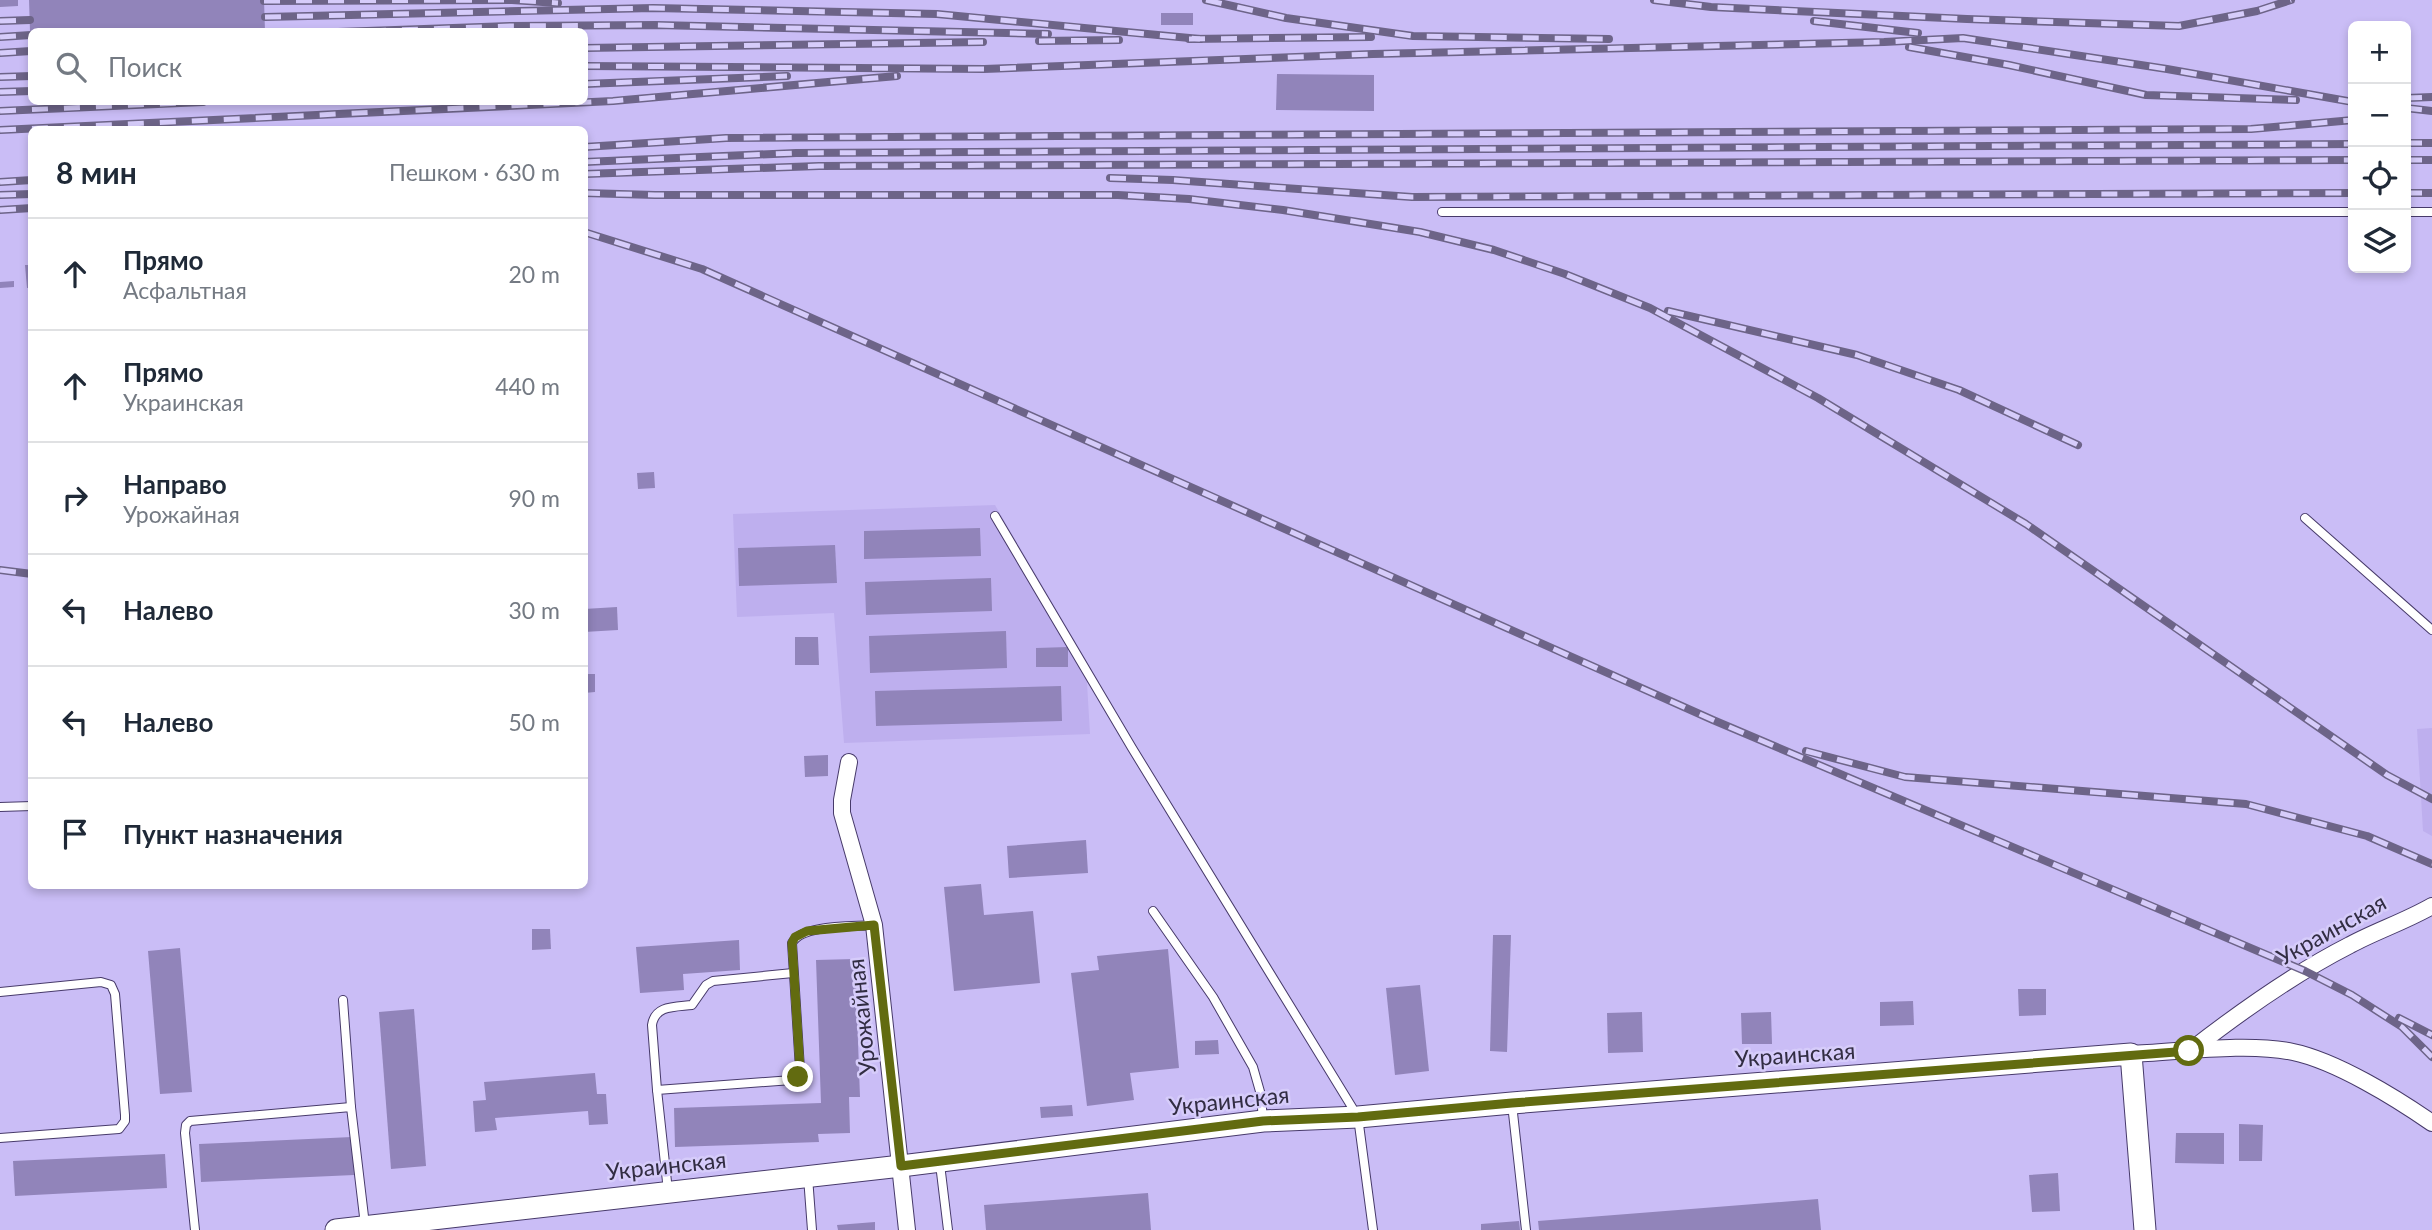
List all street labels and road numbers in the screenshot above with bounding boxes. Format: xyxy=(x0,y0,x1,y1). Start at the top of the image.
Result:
street label: Украинская xyxy=(2271,887,2391,971)
street label: Урожайная xyxy=(841,957,881,1077)
street label: Украинская xyxy=(1734,1036,1856,1072)
street label: Украинская xyxy=(1167,1080,1291,1120)
street label: Украинская xyxy=(604,1145,728,1185)

